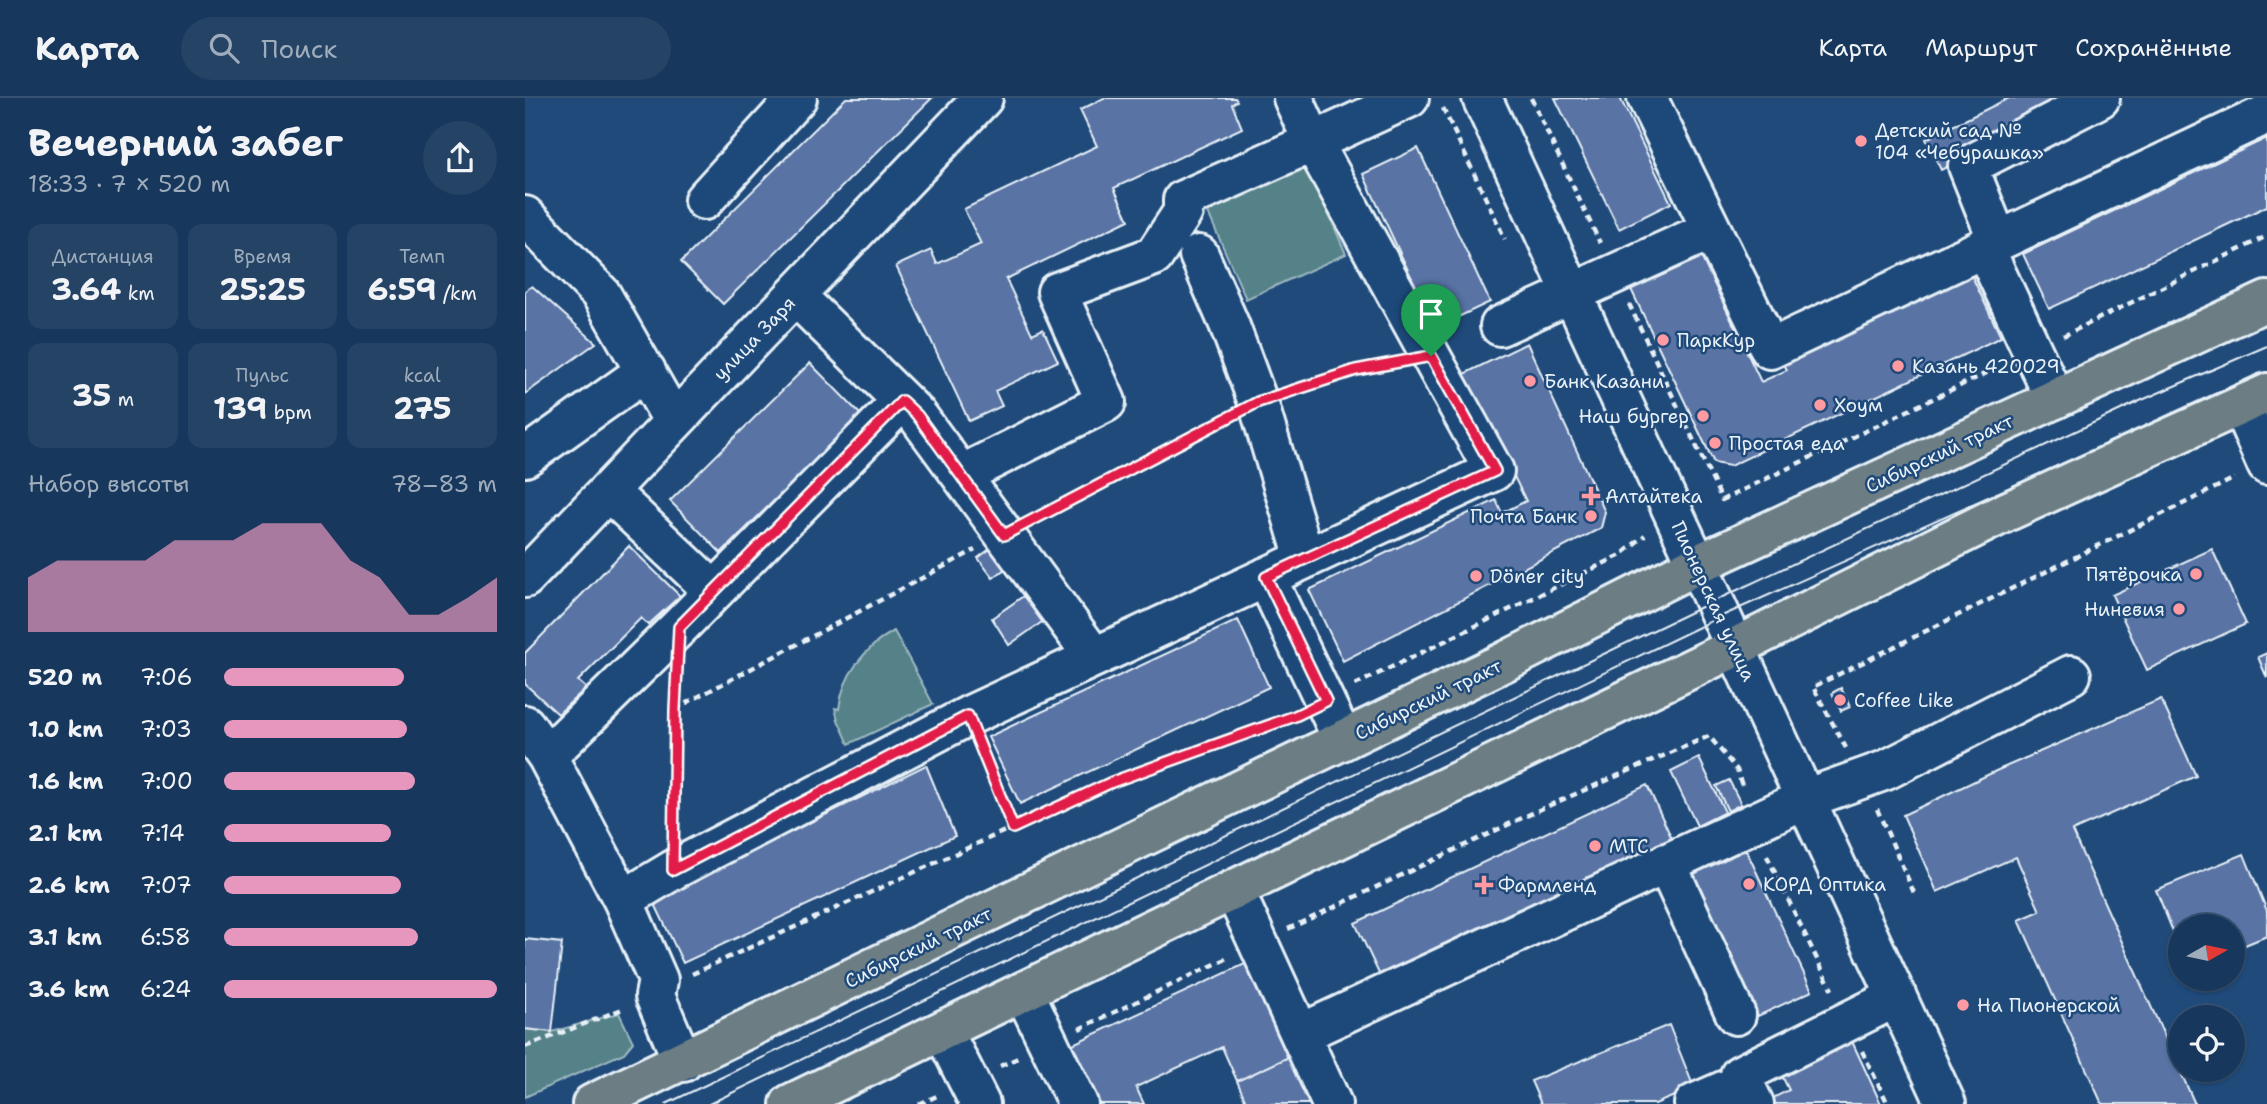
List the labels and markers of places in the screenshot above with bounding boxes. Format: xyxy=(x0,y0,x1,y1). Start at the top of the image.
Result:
place label: Детский сад № 104 «Чебурашка» xyxy=(1875,118,2044,165)
marker: Детский сад № 104 «Чебурашка» xyxy=(1853,133,1869,149)
pin xyxy=(1401,284,1461,356)
place label: ПаркКур xyxy=(1677,328,1755,353)
marker: ПаркКур xyxy=(1655,332,1671,348)
place label: Казань 420029 xyxy=(1912,354,2060,379)
marker: Казань 420029 xyxy=(1890,358,1906,374)
place label: Банк Казани xyxy=(1544,369,1664,394)
marker: Банк Казани xyxy=(1522,373,1538,389)
place label: Хоум xyxy=(1834,393,1883,418)
marker: Хоум xyxy=(1812,397,1828,413)
place label: Наш бургер xyxy=(1578,404,1689,429)
marker: Наш бургер xyxy=(1695,408,1711,424)
place label: Простая еда xyxy=(1729,431,1845,456)
marker: Простая еда xyxy=(1707,435,1723,451)
place label: Алтайтека xyxy=(1605,484,1703,509)
marker: Алтайтека xyxy=(1583,488,1599,504)
place label: Почта Банк xyxy=(1470,504,1577,529)
marker: Почта Банк xyxy=(1583,508,1599,524)
place label: Пятёрочка xyxy=(2086,562,2182,587)
place label: Döner city xyxy=(1490,564,1584,589)
marker: Пятёрочка xyxy=(2188,566,2204,582)
marker: Döner city xyxy=(1468,568,1484,584)
place label: Ниневия xyxy=(2084,597,2165,622)
marker: Ниневия xyxy=(2171,601,2187,617)
place label: Coffee Like xyxy=(1854,688,1954,713)
marker: Coffee Like xyxy=(1832,692,1848,708)
place label: МТС xyxy=(1609,834,1649,859)
marker: МТС xyxy=(1587,838,1603,854)
place label: КОРД Оптика xyxy=(1763,872,1886,897)
place label: Фармленд xyxy=(1498,873,1596,898)
marker: КОРД Оптика xyxy=(1741,876,1757,892)
marker: Фармленд xyxy=(1476,877,1492,893)
place label: На Пионерской xyxy=(1977,993,2120,1018)
marker: На Пионерской xyxy=(1955,997,1971,1013)

